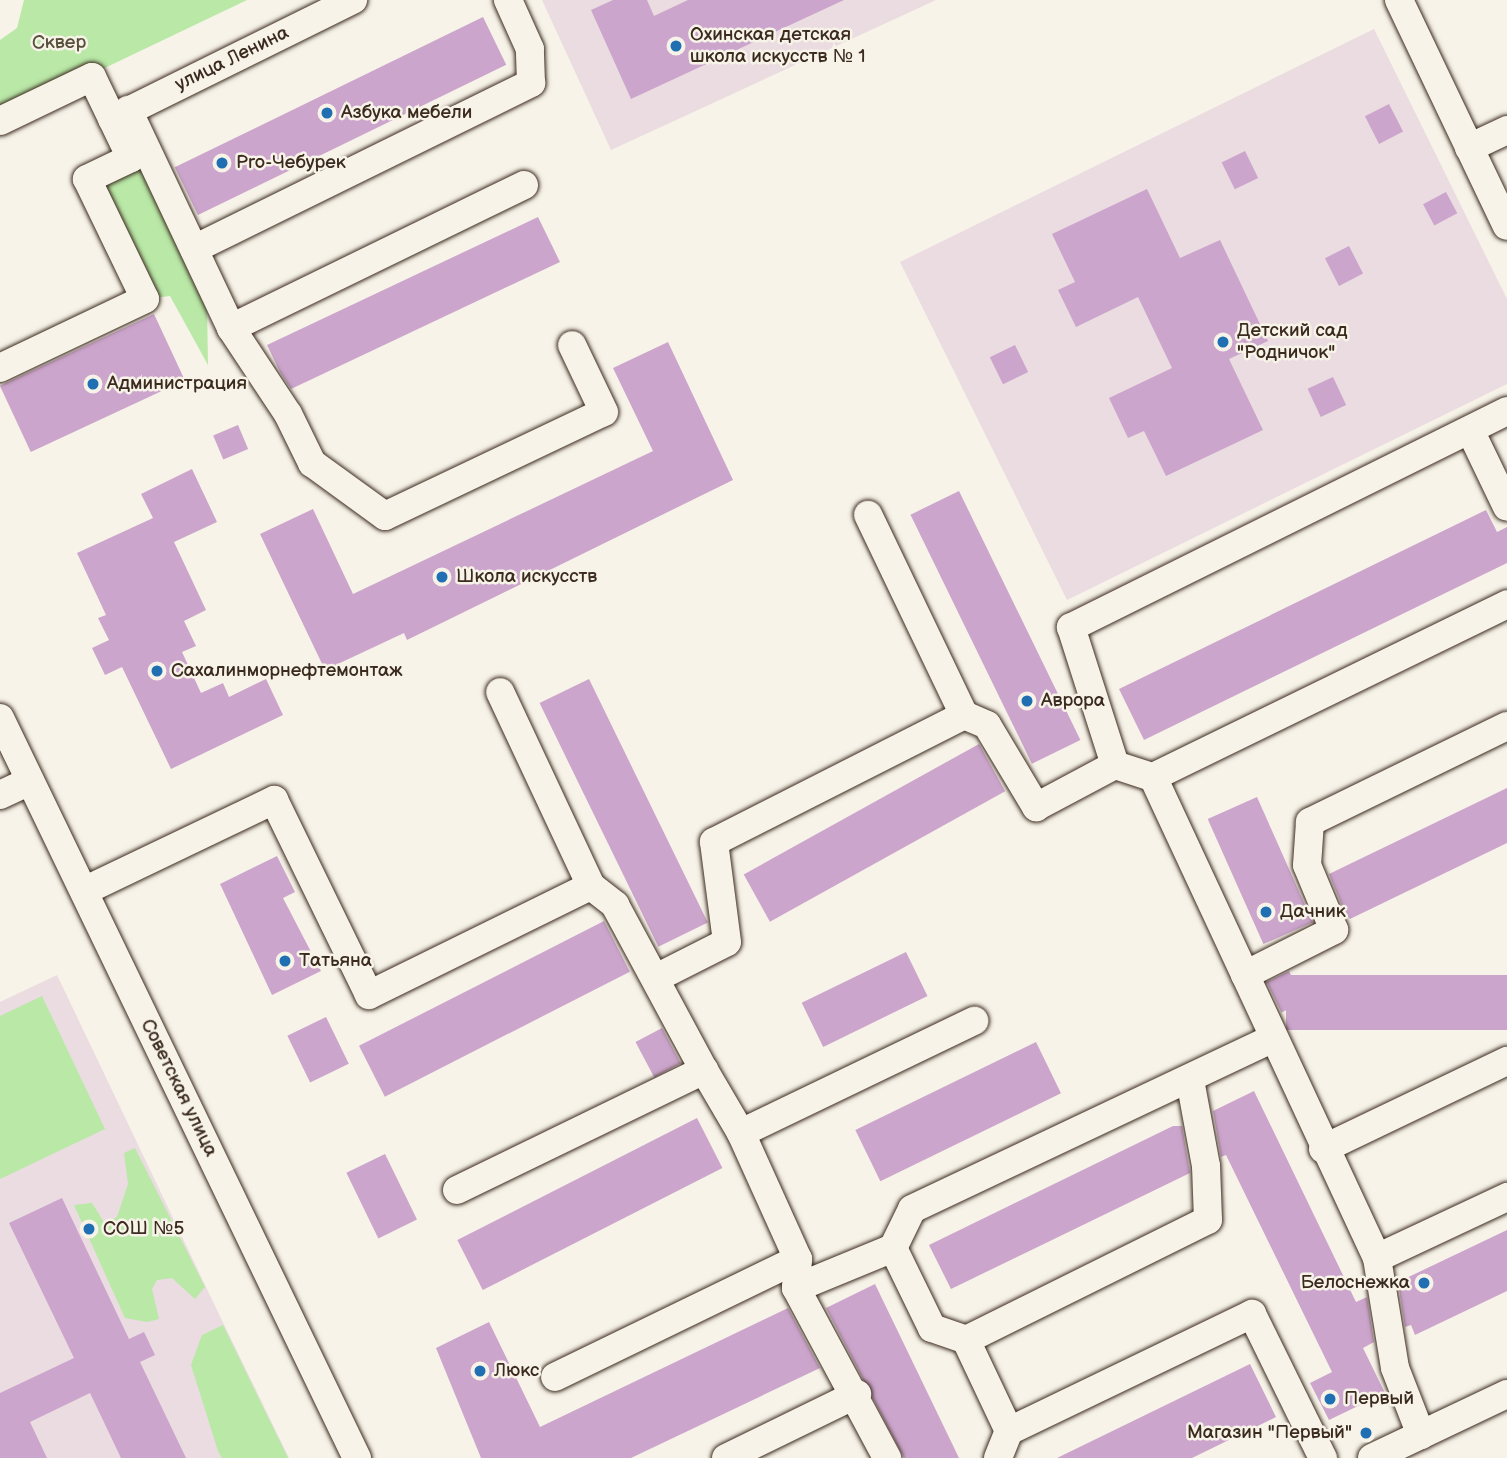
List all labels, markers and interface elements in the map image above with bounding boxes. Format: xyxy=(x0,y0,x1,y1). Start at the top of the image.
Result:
street label: улица Ленина xyxy=(171,22,293,96)
place label: Охинская детская школа искусств № 1 xyxy=(690,24,866,68)
park label: Сквер xyxy=(32,32,86,54)
marker: Охинская детская школа искусств № 1 xyxy=(668,38,684,54)
place label: Азбука мебели xyxy=(341,102,472,124)
marker: Азбука мебели xyxy=(319,105,335,121)
place label: Pro-Чебурек xyxy=(236,152,346,174)
marker: Pro-Чебурек xyxy=(214,155,230,171)
place label: Детский сад "Родничок" xyxy=(1237,320,1348,364)
marker: Детский сад "Родничок" xyxy=(1215,334,1231,350)
place label: Администрация xyxy=(107,373,247,395)
marker: Администрация xyxy=(85,376,101,392)
place label: Школа искусств xyxy=(456,566,597,588)
marker: Школа искусств xyxy=(434,569,450,585)
place label: Сахалинморнефтемонтаж xyxy=(171,660,402,682)
marker: Сахалинморнефтемонтаж xyxy=(149,663,165,679)
place label: Аврора xyxy=(1041,690,1105,712)
marker: Аврора xyxy=(1019,693,1035,709)
place label: Дачник xyxy=(1280,901,1346,923)
marker: Дачник xyxy=(1258,904,1274,920)
place label: Татьяна xyxy=(299,950,372,972)
marker: Татьяна xyxy=(277,953,293,969)
street label: Советская улица xyxy=(136,1015,222,1161)
place label: СОШ №5 xyxy=(103,1218,184,1240)
marker: СОШ №5 xyxy=(81,1221,97,1237)
place label: Белоснежка xyxy=(1301,1272,1410,1294)
marker: Белоснежка xyxy=(1416,1275,1432,1291)
place label: Люкс xyxy=(494,1360,539,1382)
marker: Люкс xyxy=(472,1363,488,1379)
place label: Первый xyxy=(1344,1388,1414,1410)
marker: Первый xyxy=(1322,1391,1338,1407)
place label: Магазин "Первый" xyxy=(1187,1422,1352,1444)
marker: Магазин "Первый" xyxy=(1358,1425,1374,1441)

